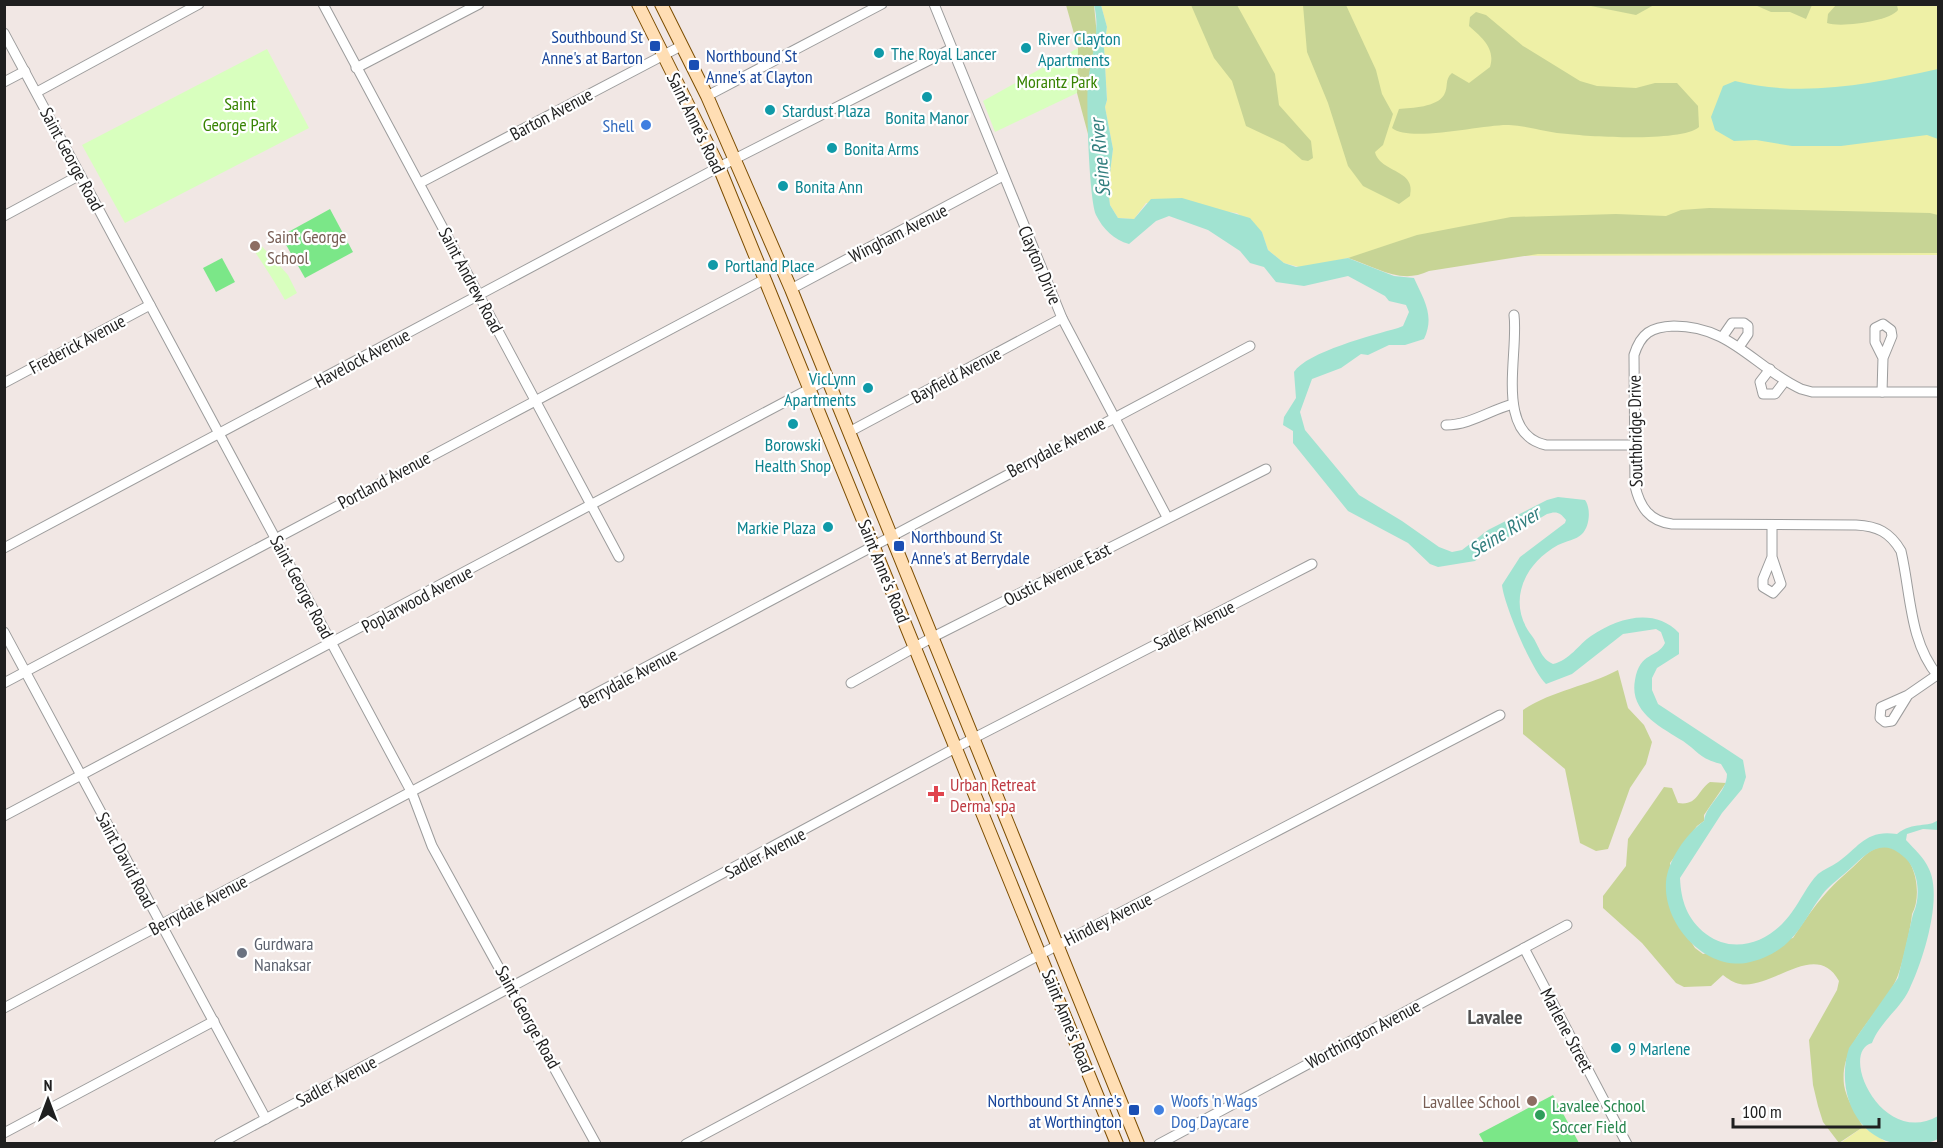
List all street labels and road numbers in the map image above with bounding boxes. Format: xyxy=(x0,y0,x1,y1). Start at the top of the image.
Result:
street label: Saint Anne's Road xyxy=(662,69,730,177)
street label: Barton Avenue xyxy=(506,83,596,145)
street label: Saint George Road xyxy=(35,103,109,215)
street label: Wingham Avenue xyxy=(845,198,951,268)
street label: Clayton Drive xyxy=(1013,222,1067,308)
street label: Saint Andrew Road xyxy=(434,223,508,337)
street label: Frederick Avenue xyxy=(25,309,129,379)
street label: Havelock Avenue xyxy=(310,323,414,393)
street label: Bayfield Avenue xyxy=(907,342,1005,408)
street label: Southbridge Drive xyxy=(1623,375,1647,487)
street label: Berrydale Avenue xyxy=(1003,411,1109,483)
street label: Portland Avenue xyxy=(334,446,434,514)
street label: Saint Anne's Road xyxy=(853,516,915,626)
street label: Saint George Road xyxy=(265,531,339,643)
street label: Oustic Avenue East xyxy=(1000,537,1115,611)
street label: Poplarwood Avenue xyxy=(358,560,476,638)
street label: Sadler Avenue xyxy=(1150,595,1238,655)
street label: Berrydale Avenue xyxy=(575,642,681,714)
street label: Saint David Road xyxy=(91,808,161,912)
street label: Sadler Avenue xyxy=(721,822,809,884)
street label: Berrydale Avenue xyxy=(145,869,251,941)
street label: Hindley Avenue xyxy=(1060,887,1156,951)
street label: Saint George Road xyxy=(490,962,566,1072)
street label: Saint Anne's Road xyxy=(1037,966,1099,1076)
street label: Marlene Street xyxy=(1535,984,1599,1076)
street label: Worthington Avenue xyxy=(1302,994,1424,1074)
street label: Sadler Avenue xyxy=(292,1050,380,1112)

